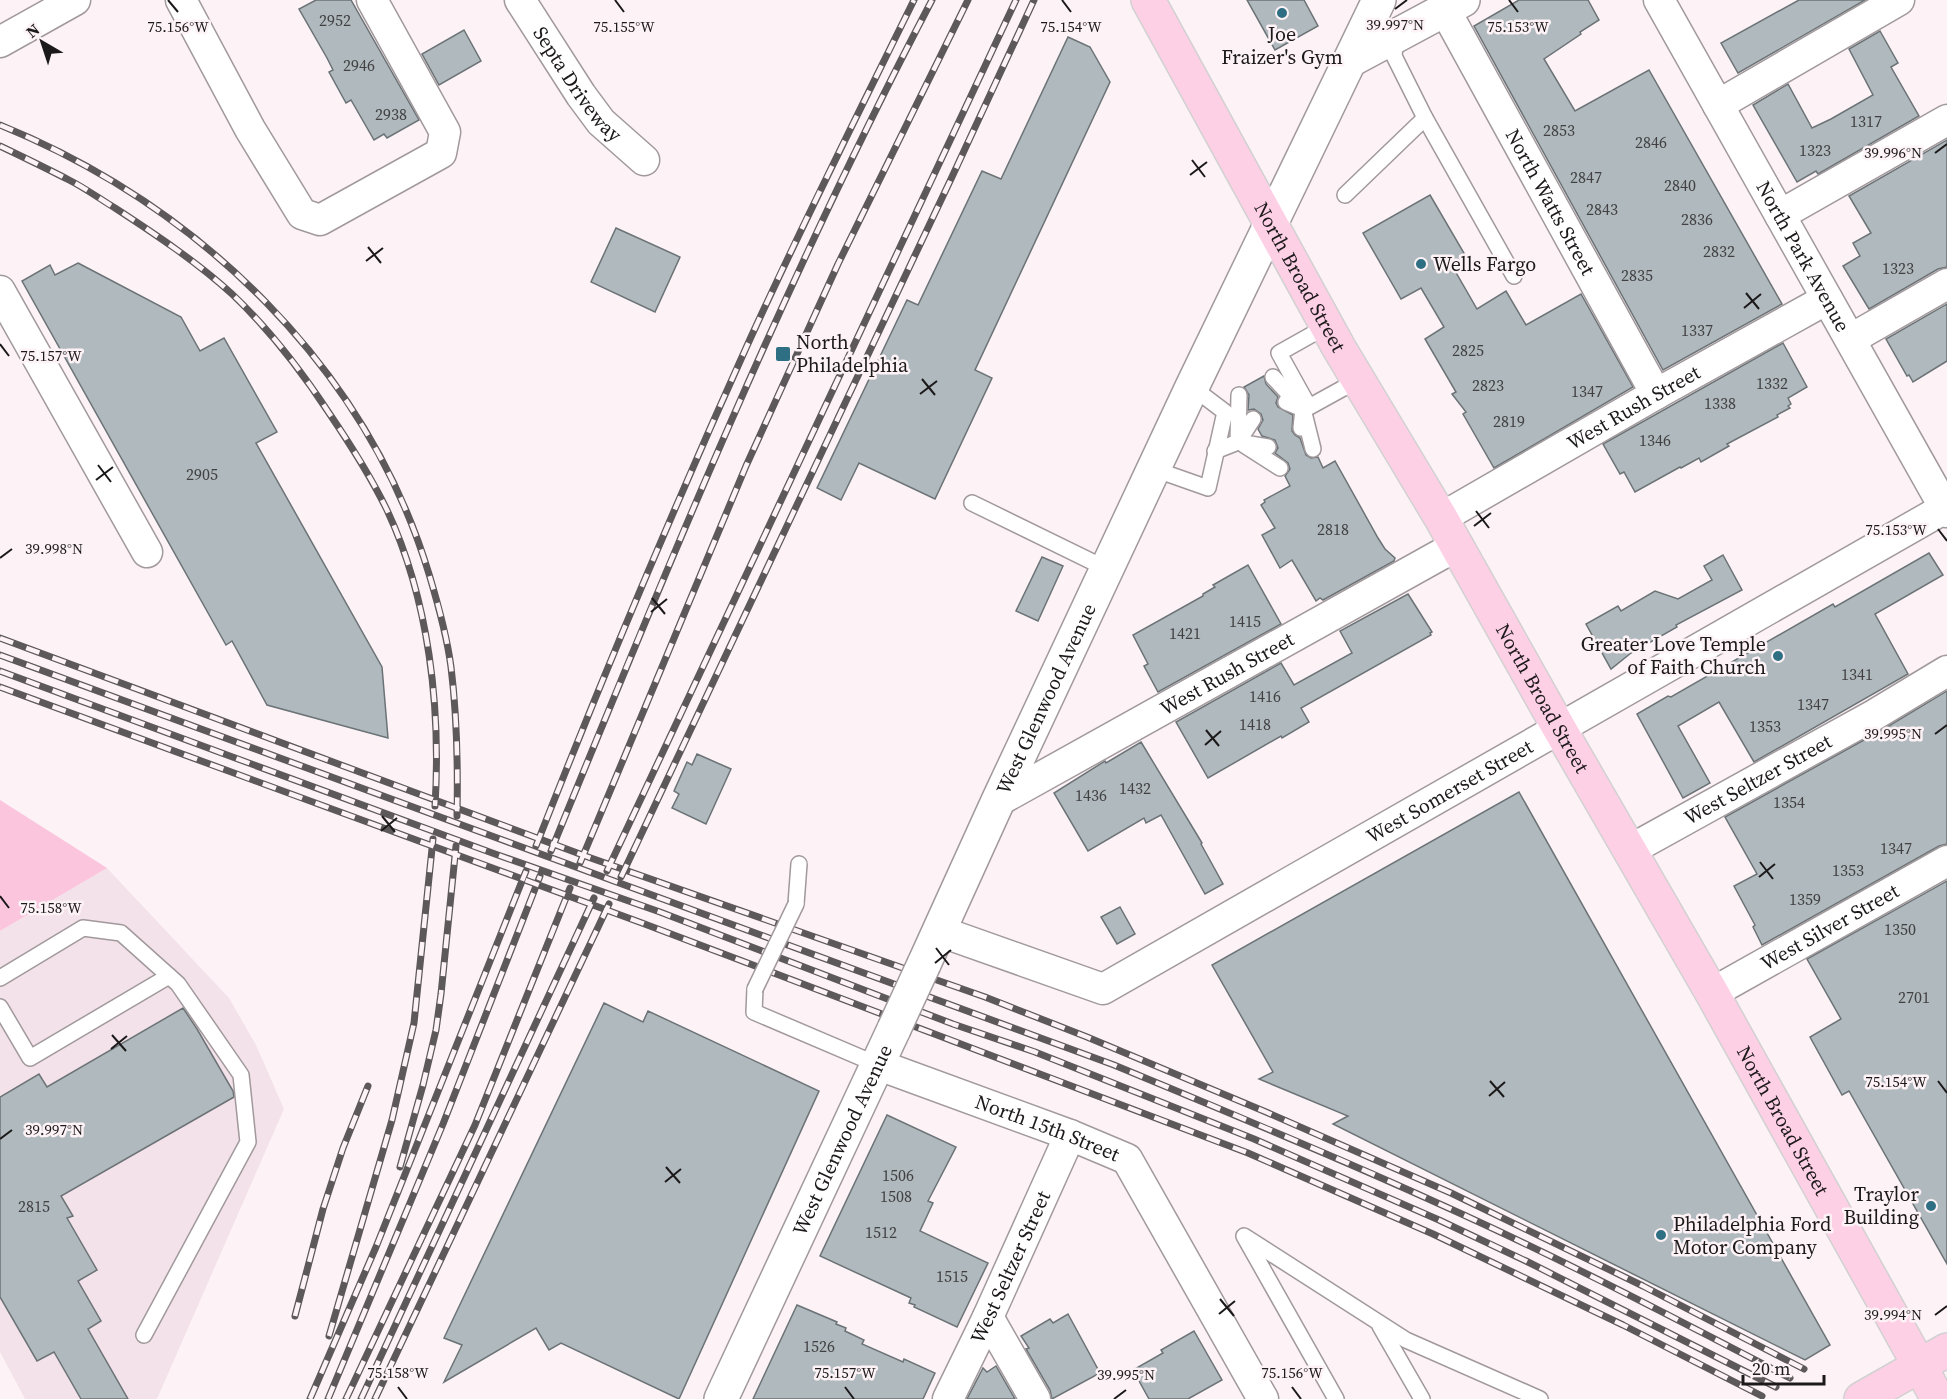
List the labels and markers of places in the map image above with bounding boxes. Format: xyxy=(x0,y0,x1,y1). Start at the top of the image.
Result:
marker: Joe Fraizer's Gym xyxy=(1275,6,1289,20)
place label: Joe Fraizer's Gym xyxy=(1221,20,1343,71)
place label: Wells Fargo xyxy=(1433,250,1536,278)
marker: Wells Fargo xyxy=(1414,257,1428,271)
place label: North Philadelphia xyxy=(796,328,909,379)
marker: North Philadelphia xyxy=(774,345,792,363)
place label: Greater Love Temple of Faith Church xyxy=(1581,630,1766,681)
marker: Greater Love Temple of Faith Church xyxy=(1771,649,1785,663)
place label: Traylor Building xyxy=(1843,1180,1920,1231)
marker: Traylor Building xyxy=(1924,1199,1938,1213)
place label: Philadelphia Ford Motor Company xyxy=(1673,1210,1832,1261)
marker: Philadelphia Ford Motor Company xyxy=(1654,1228,1668,1242)

